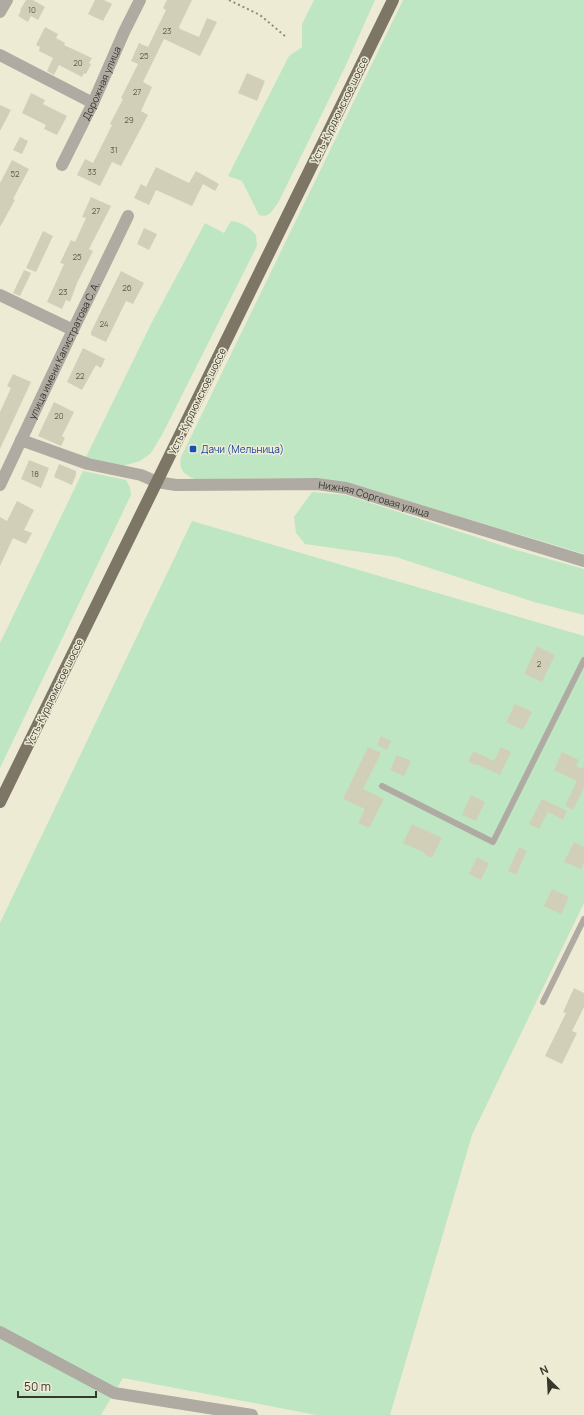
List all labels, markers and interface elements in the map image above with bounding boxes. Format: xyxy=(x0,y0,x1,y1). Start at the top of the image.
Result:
house number: 10 xyxy=(28,4,36,15)
house number: 23 xyxy=(163,25,171,36)
street label: Дорожная улица xyxy=(79,44,124,122)
house number: 25 xyxy=(139,50,149,61)
street label: Усть-Курдюмское шоссе xyxy=(307,54,371,166)
house number: 20 xyxy=(73,57,83,68)
house number: 27 xyxy=(133,86,141,97)
house number: 29 xyxy=(124,114,134,125)
house number: 31 xyxy=(110,144,118,155)
house number: 33 xyxy=(88,166,96,177)
house number: 52 xyxy=(11,168,20,179)
house number: 27 xyxy=(92,205,100,216)
house number: 25 xyxy=(72,251,82,262)
street label: улица имени Калистратова С. А. xyxy=(25,279,102,422)
house number: 26 xyxy=(122,282,132,293)
house number: 23 xyxy=(59,286,67,297)
house number: 24 xyxy=(99,318,109,329)
street label: Усть-Курдюмское шоссе xyxy=(165,345,229,457)
house number: 22 xyxy=(75,370,85,381)
house number: 20 xyxy=(54,410,64,421)
place label: Дачи (Мельница) xyxy=(201,442,284,456)
marker: Дачи (Мельница) xyxy=(188,444,198,454)
house number: 18 xyxy=(31,468,39,479)
street label: Нижняя Сорговая улица xyxy=(318,477,431,520)
street label: Усть-Курдюмское шоссе xyxy=(22,636,86,748)
house number: 2 xyxy=(537,658,542,669)
north arrow xyxy=(528,1359,568,1399)
text: N xyxy=(537,1361,550,1378)
scale bar xyxy=(18,1373,96,1399)
text: 50 m xyxy=(24,1378,51,1395)

